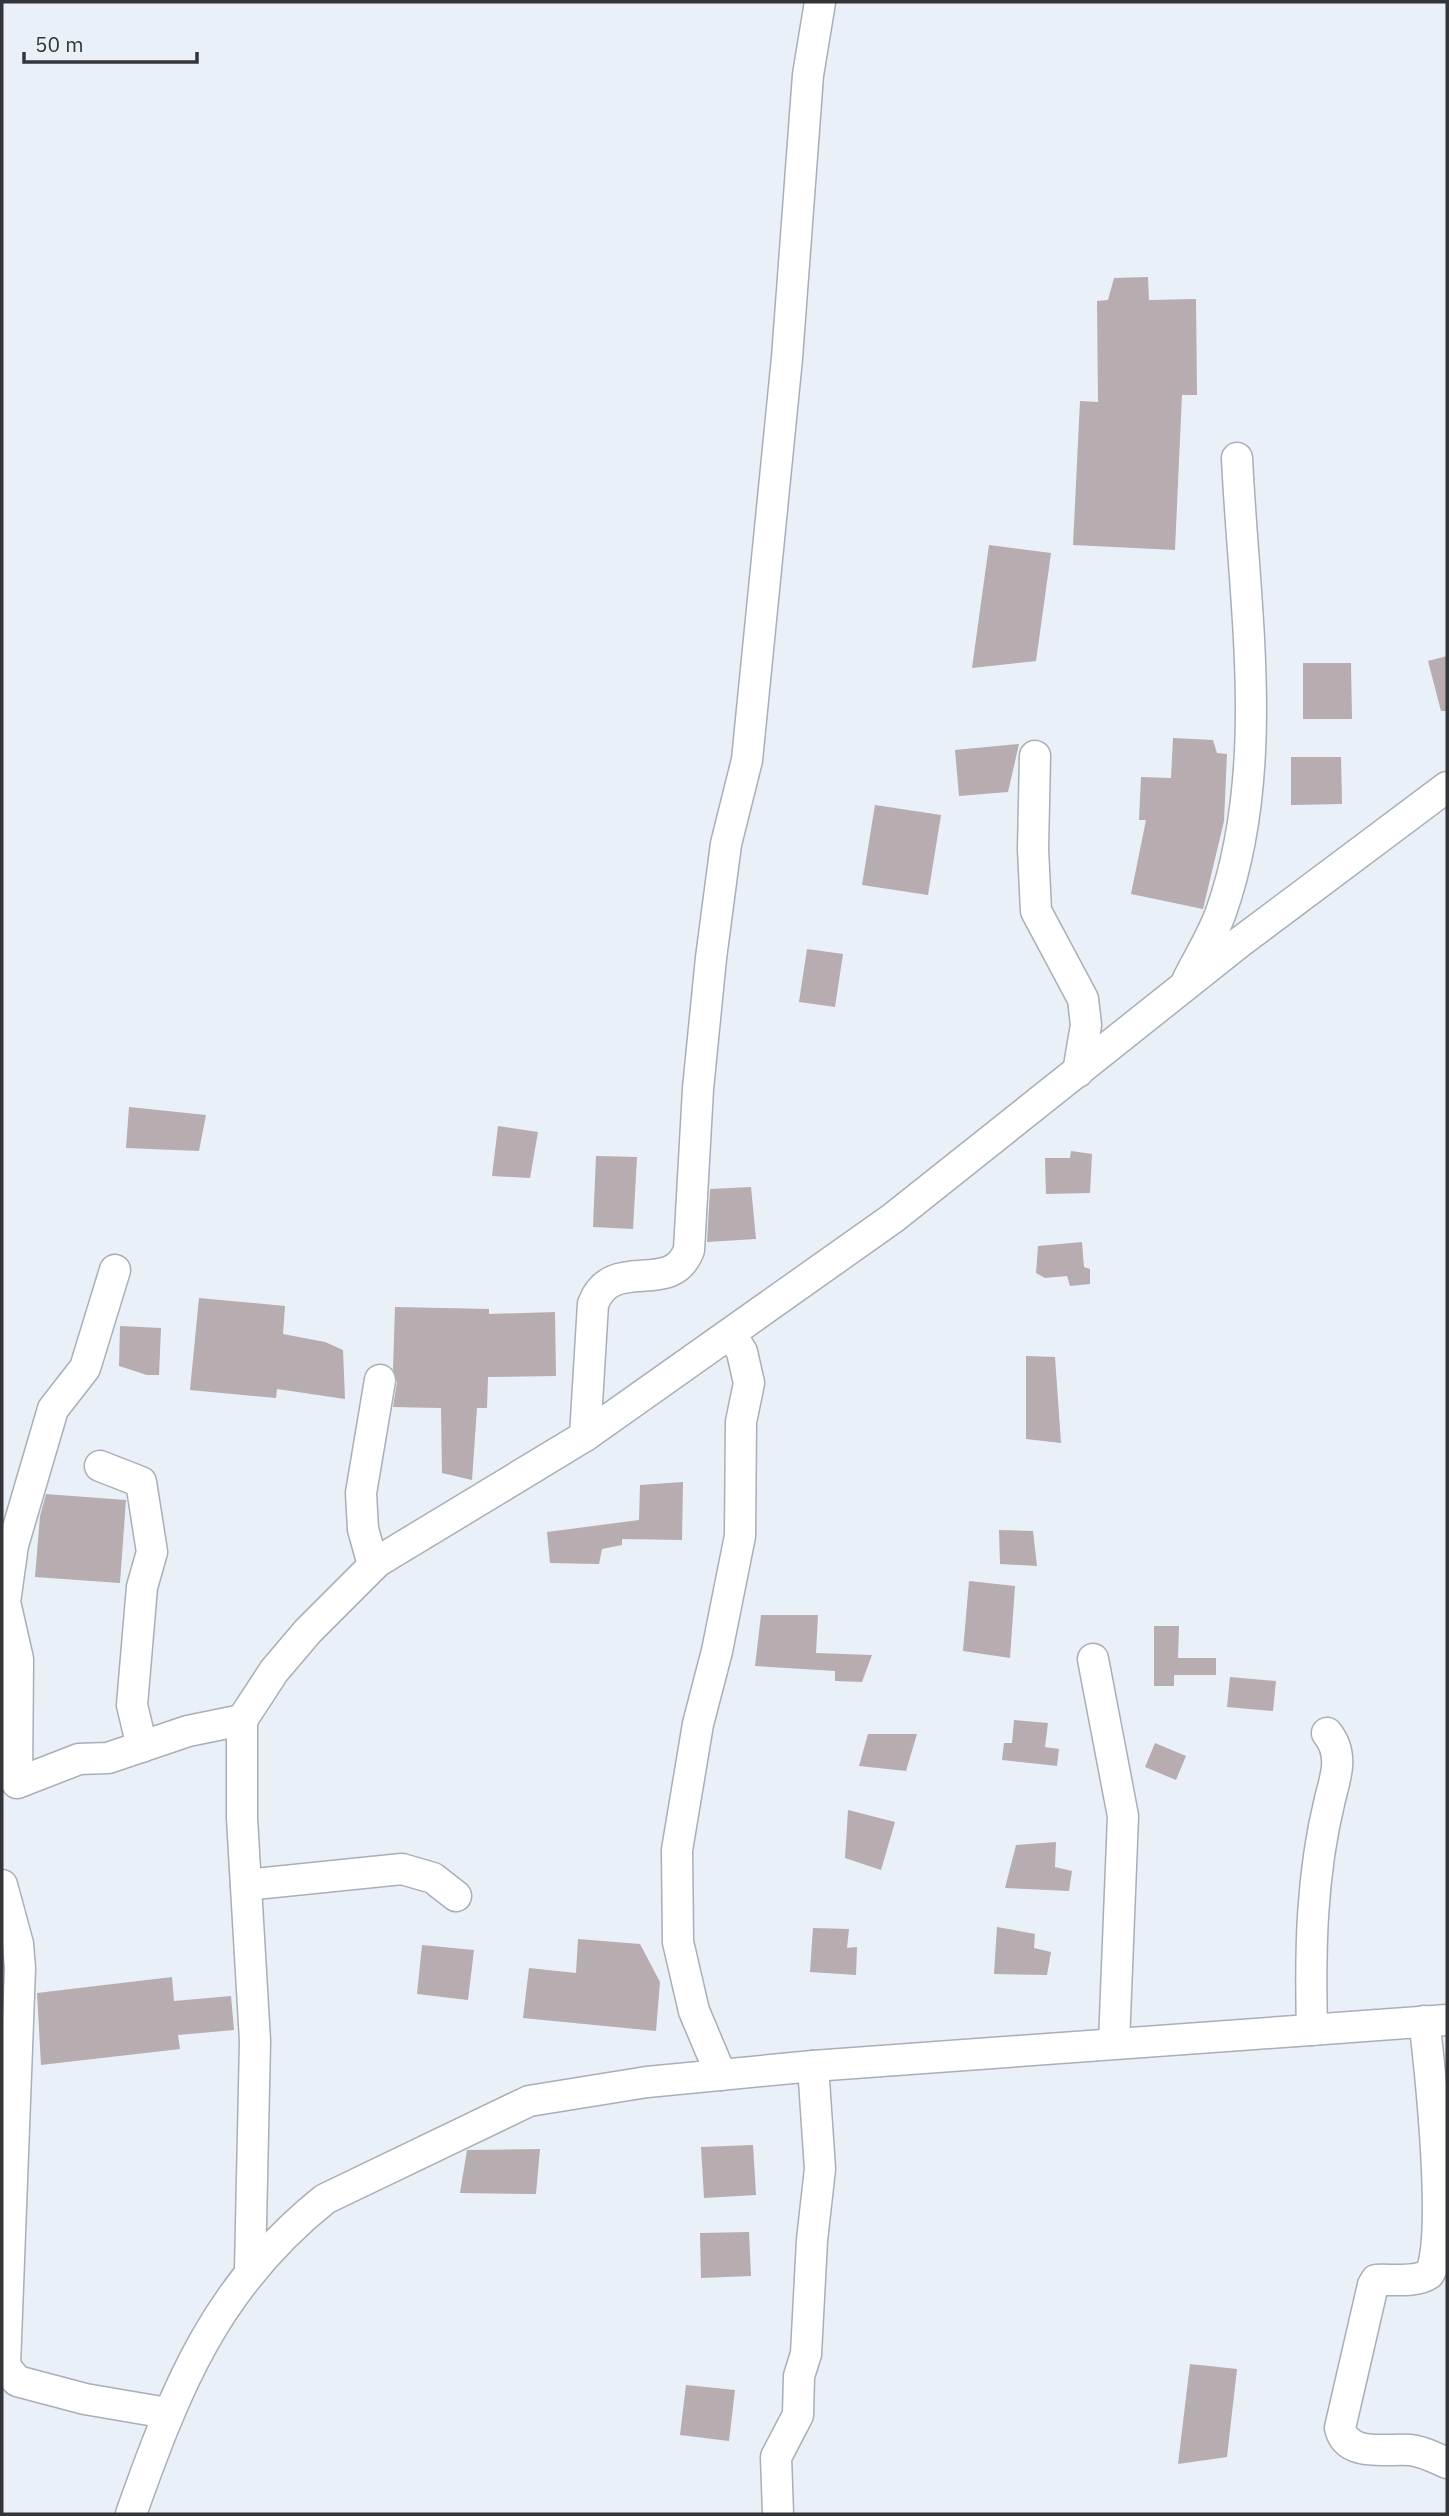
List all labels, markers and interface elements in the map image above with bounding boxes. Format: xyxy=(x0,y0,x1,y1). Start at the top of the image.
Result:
scale bar xyxy=(24,21,198,65)
text: 50 m xyxy=(35,30,84,58)

